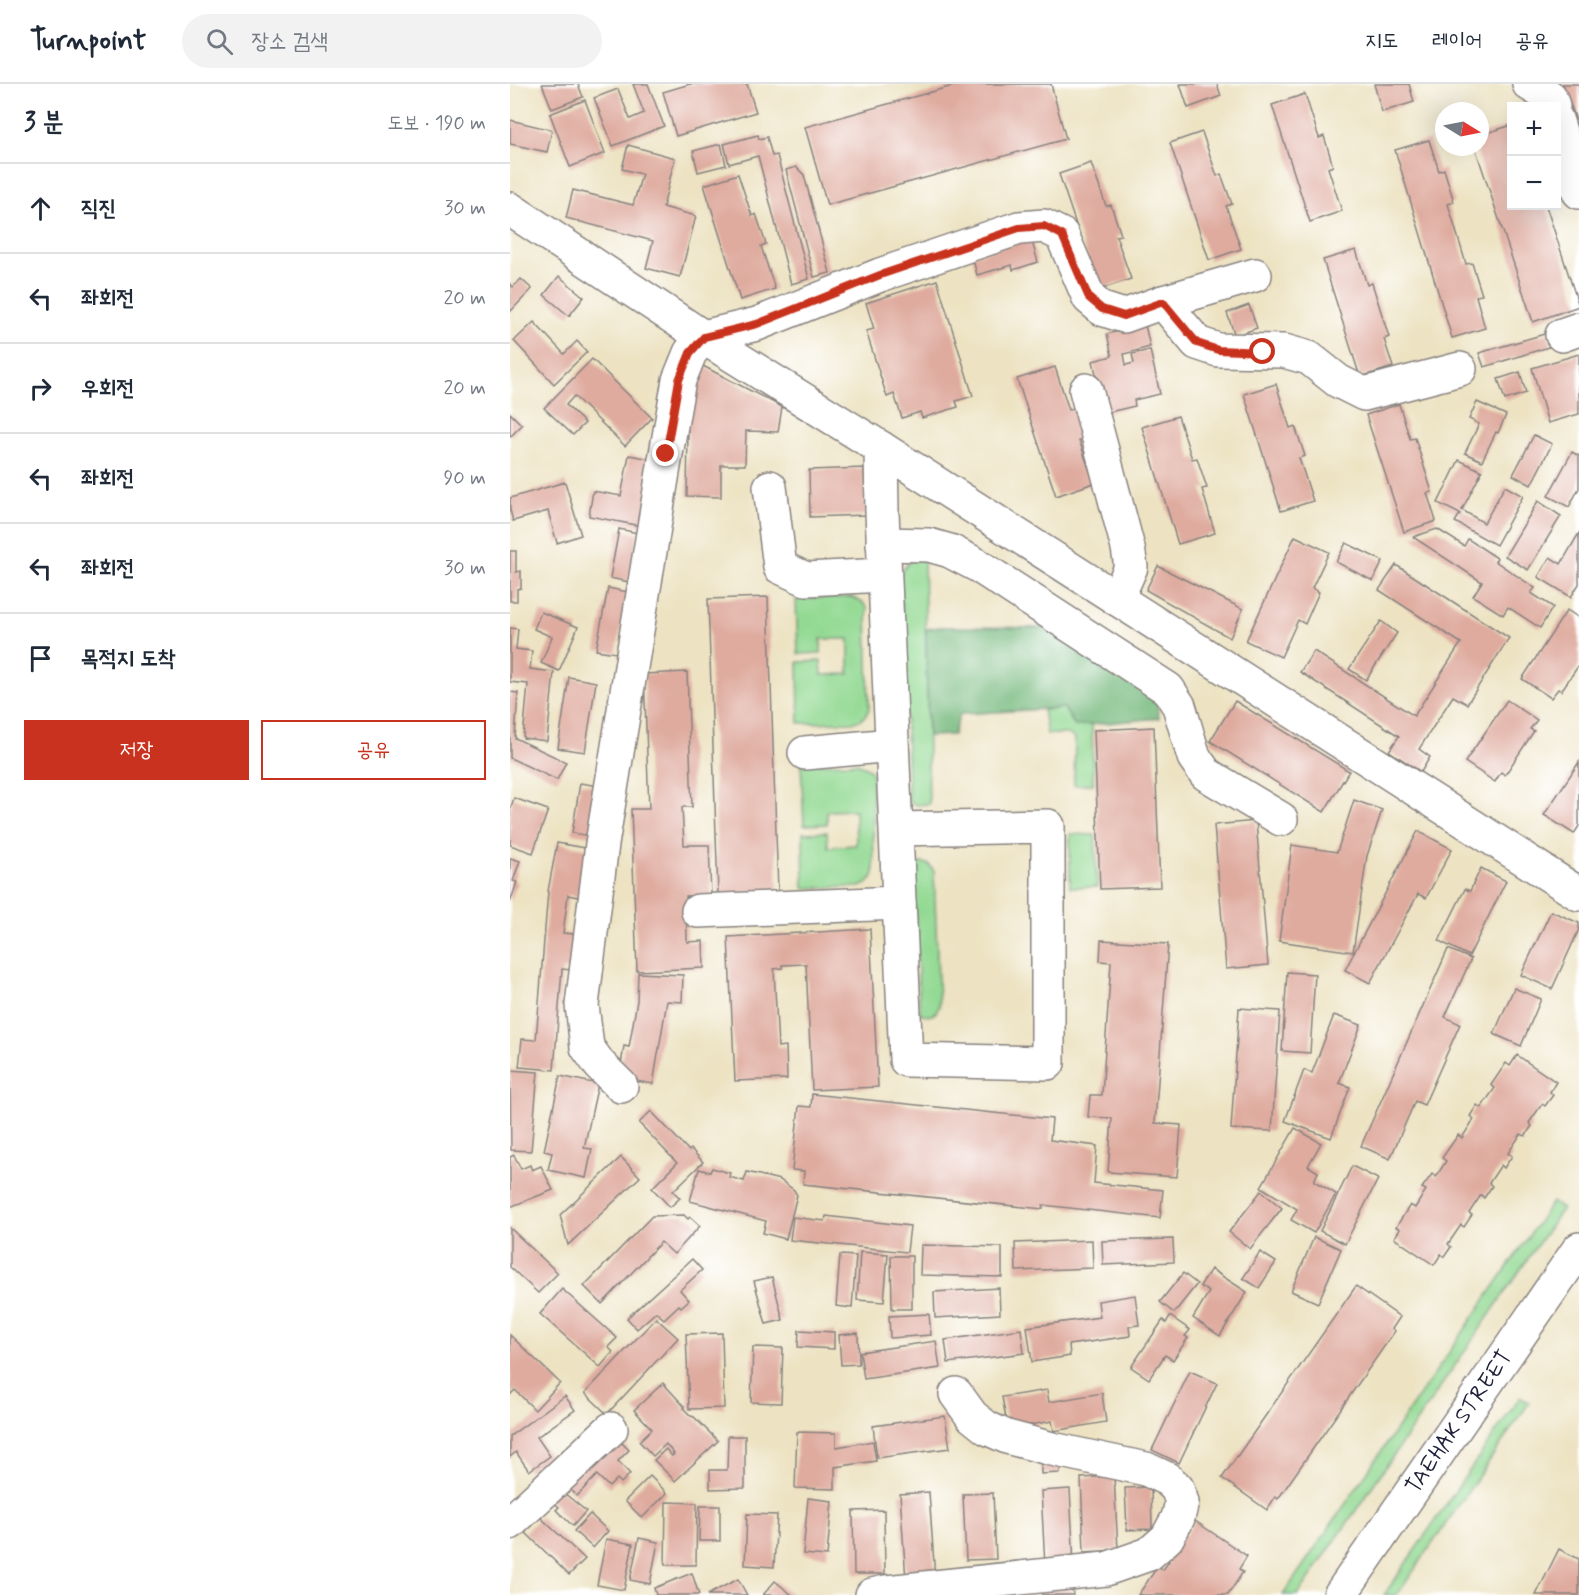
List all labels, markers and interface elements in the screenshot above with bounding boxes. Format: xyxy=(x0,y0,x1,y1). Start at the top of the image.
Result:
search box xyxy=(182,14,602,68)
text: Turnpoint xyxy=(30,23,146,60)
icon: search xyxy=(203,25,236,58)
text: 지도 xyxy=(1365,27,1399,55)
text: 레이어 xyxy=(1432,27,1482,55)
text: 공유 xyxy=(1515,27,1549,55)
text: 장소 검색 xyxy=(251,28,328,56)
north arrow xyxy=(1435,102,1489,156)
map controls xyxy=(1507,102,1561,210)
button: + xyxy=(1507,102,1561,156)
text: 3 분 xyxy=(24,106,64,140)
text: 도보 · 190 m xyxy=(387,110,486,137)
button: − xyxy=(1507,156,1561,210)
icon: ahead xyxy=(24,192,57,225)
text: 직진 xyxy=(81,195,116,223)
text: 30 m xyxy=(444,195,486,222)
icon: left xyxy=(24,282,57,315)
text: 좌회전 xyxy=(81,285,134,313)
text: 20 m xyxy=(443,285,486,312)
route start xyxy=(1249,338,1275,364)
icon: right xyxy=(24,372,57,405)
text: 우회전 xyxy=(81,375,134,403)
text: 20 m xyxy=(443,375,486,402)
route end xyxy=(652,440,678,466)
icon: left xyxy=(24,462,57,495)
text: 좌회전 xyxy=(81,465,134,493)
text: 90 m xyxy=(443,465,486,492)
icon: left xyxy=(24,552,57,585)
text: 좌회전 xyxy=(81,555,134,583)
text: 30 m xyxy=(444,555,486,582)
icon: arrive xyxy=(24,642,57,675)
text: 목적지 도착 xyxy=(81,645,175,673)
button: 저장 xyxy=(24,720,249,780)
button: 공유 xyxy=(261,720,486,780)
street label: TAEHAK STREET xyxy=(1400,1345,1519,1500)

